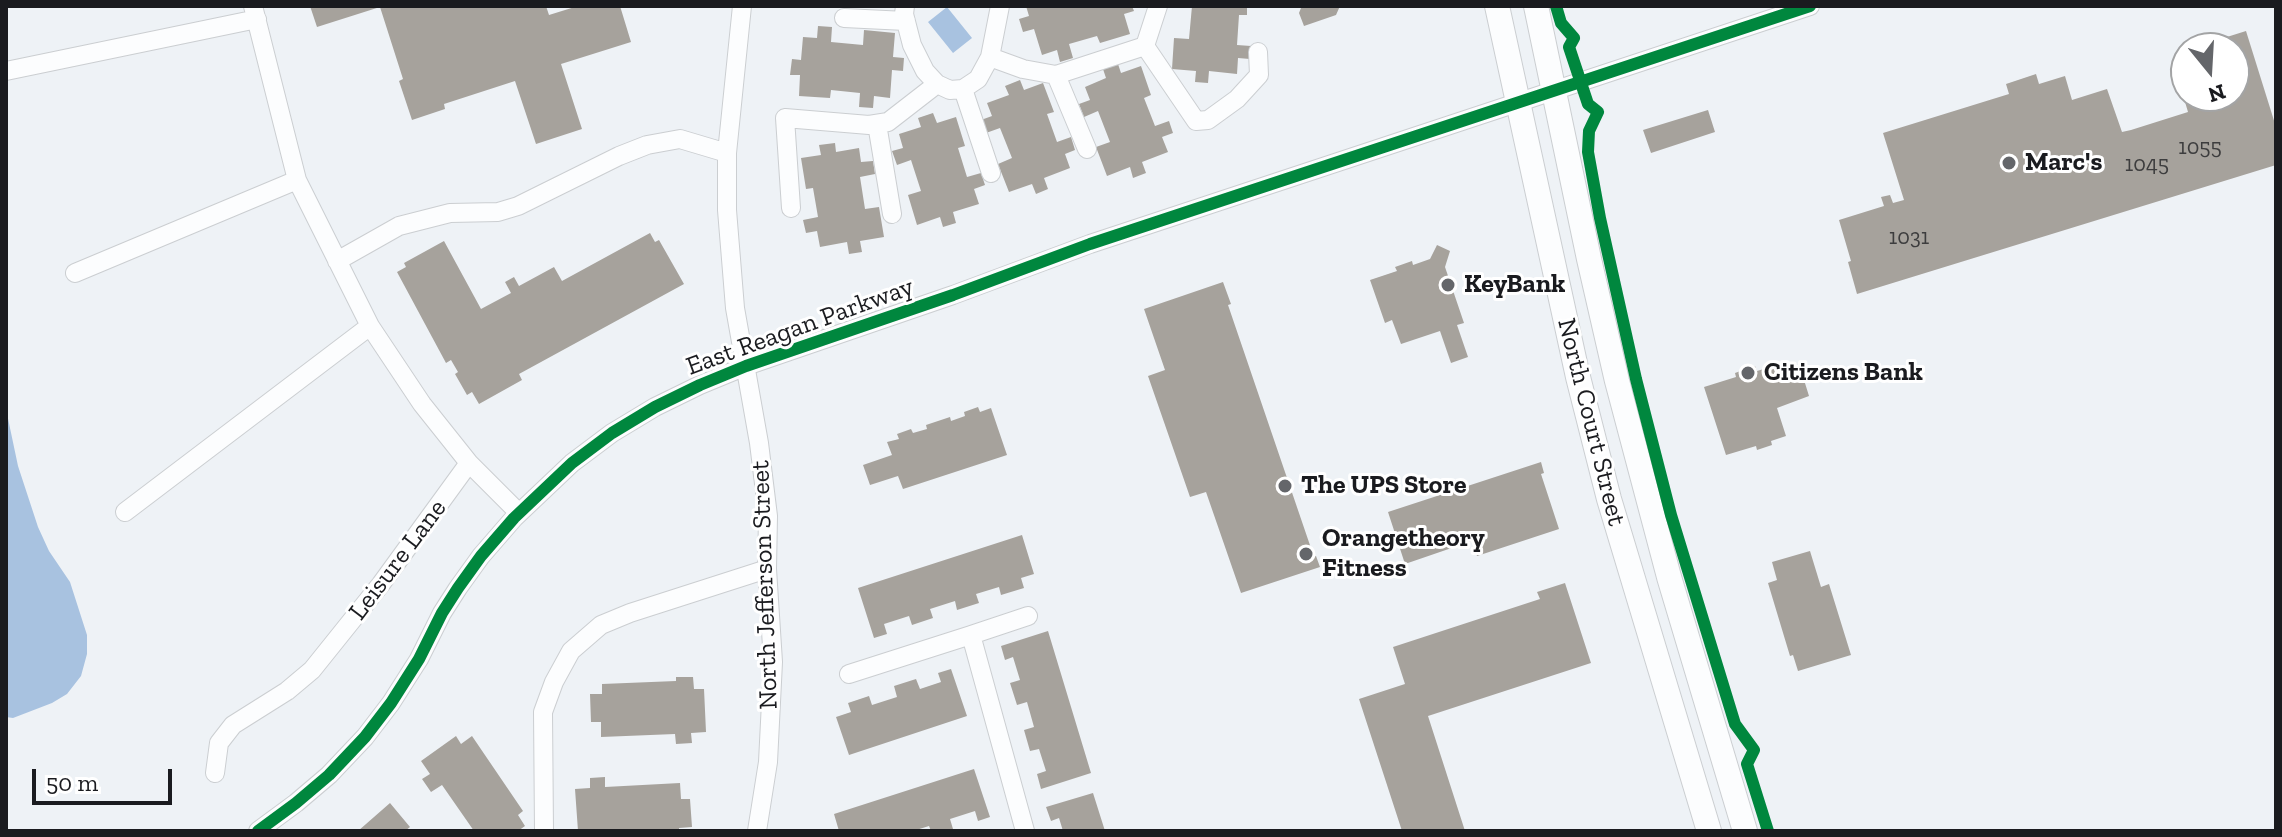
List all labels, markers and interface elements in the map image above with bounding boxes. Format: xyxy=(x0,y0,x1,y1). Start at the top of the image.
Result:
north arrow xyxy=(2170,32,2250,112)
text: N xyxy=(2205,78,2229,109)
house number: 1055 xyxy=(2178,135,2222,161)
place label: Marc's xyxy=(2025,147,2102,179)
house number: 1045 xyxy=(2125,152,2169,178)
marker: Marc's xyxy=(2000,154,2018,172)
house number: 1031 xyxy=(1889,225,1929,251)
place label: KeyBank xyxy=(1464,269,1565,301)
street label: East Reagan Parkway xyxy=(682,271,918,383)
marker: KeyBank xyxy=(1439,276,1457,294)
street label: North Court Street xyxy=(1550,315,1632,529)
place label: Citizens Bank xyxy=(1764,357,1923,389)
marker: Citizens Bank xyxy=(1739,364,1757,382)
street label: North Jefferson Street xyxy=(745,460,785,710)
place label: The UPS Store xyxy=(1301,470,1466,502)
marker: The UPS Store xyxy=(1276,477,1294,495)
street label: Leisure Lane xyxy=(343,494,453,626)
place label: Orangetheory Fitness xyxy=(1322,523,1485,584)
marker: Orangetheory Fitness xyxy=(1297,545,1315,563)
scale bar xyxy=(36,753,176,803)
text: 50 m xyxy=(46,768,98,797)

